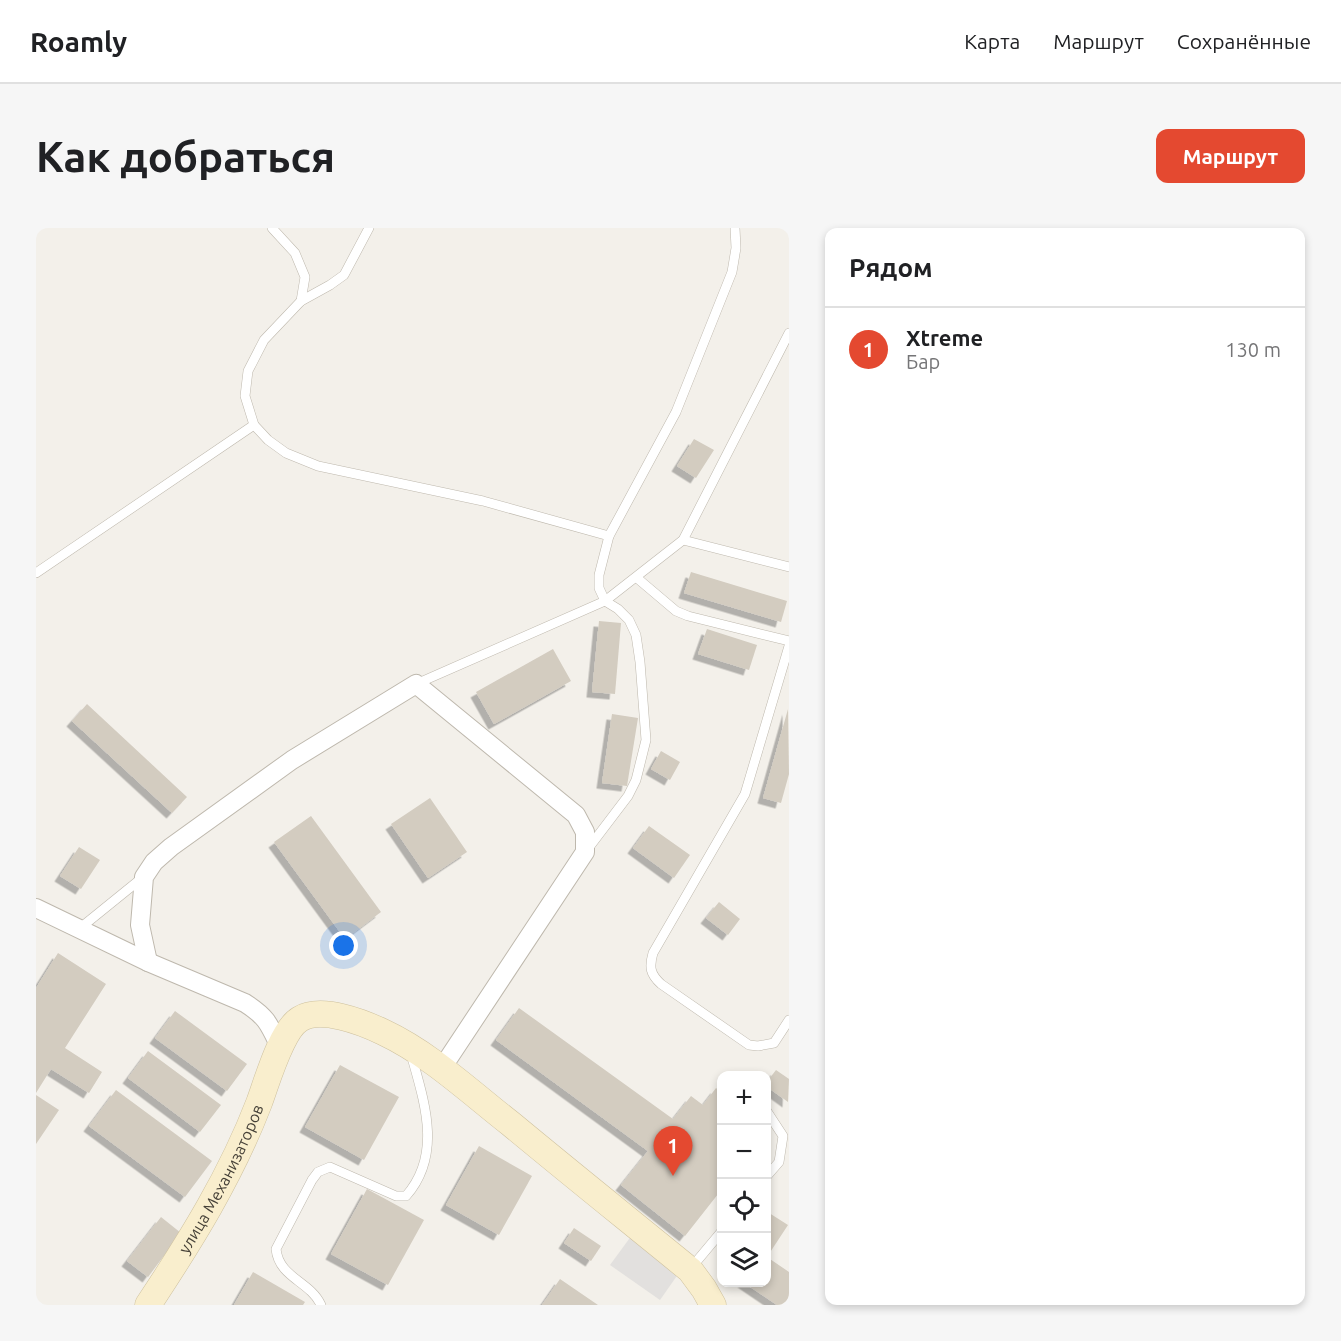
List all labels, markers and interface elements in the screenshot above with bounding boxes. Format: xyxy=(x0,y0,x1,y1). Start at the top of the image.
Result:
text: Roamly xyxy=(30,26,127,57)
text: Карта xyxy=(964,29,1020,53)
text: Маршрут xyxy=(1053,29,1144,53)
text: Сохранённые xyxy=(1177,29,1311,53)
button: Маршрут xyxy=(1156,129,1305,183)
text: Как добраться xyxy=(36,133,335,180)
text: Рядом xyxy=(849,253,933,282)
text: Xtreme xyxy=(906,325,983,350)
text: 1 xyxy=(863,338,874,361)
text: 130 m xyxy=(1225,338,1281,361)
text: Бар xyxy=(906,350,940,373)
your location xyxy=(329,931,358,960)
map controls xyxy=(717,1071,771,1287)
button: + xyxy=(717,1071,771,1125)
street label: улица Механизаторов xyxy=(175,1102,267,1257)
button: − xyxy=(717,1125,771,1179)
pin: 1 xyxy=(654,1126,692,1176)
button: locate xyxy=(717,1179,771,1233)
button: layers xyxy=(717,1233,771,1287)

